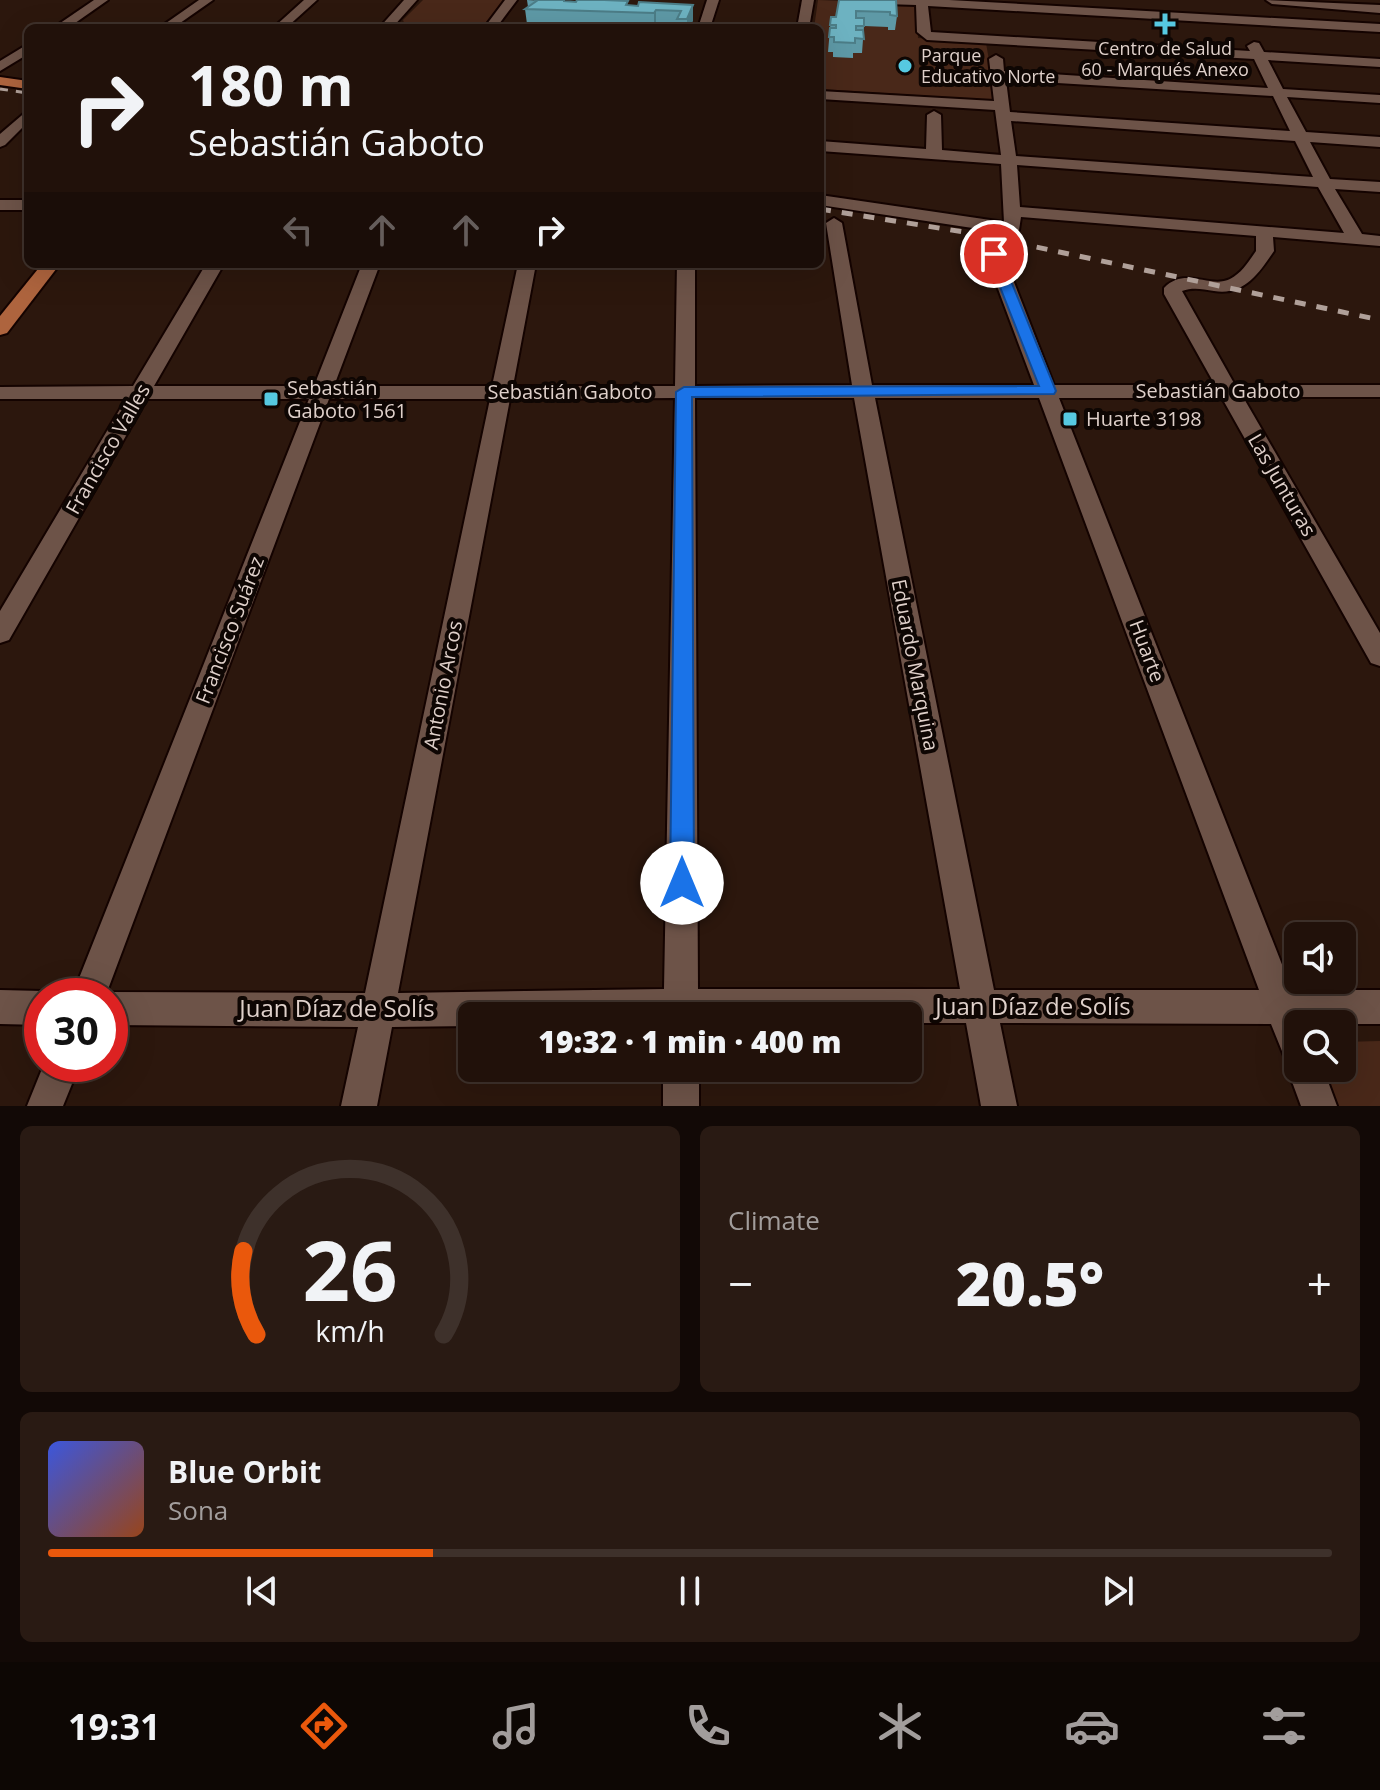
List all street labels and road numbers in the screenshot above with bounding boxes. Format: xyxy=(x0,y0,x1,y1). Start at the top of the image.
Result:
street label: Sebastián Gaboto xyxy=(1136,377,1300,404)
street label: Francisco Valles xyxy=(59,378,156,519)
street label: Sebastián Gaboto xyxy=(488,378,652,405)
street label: Las Junturas xyxy=(1242,428,1323,541)
street label: Francisco Suárez xyxy=(189,552,270,707)
street label: Eduardo Marquina xyxy=(886,577,945,753)
street label: Huarte xyxy=(1123,616,1172,686)
street label: Antonio Arcos xyxy=(417,618,468,752)
street label: Juan Díaz de Solís xyxy=(933,989,1131,1022)
street label: Juan Díaz de Solís xyxy=(237,991,435,1024)

